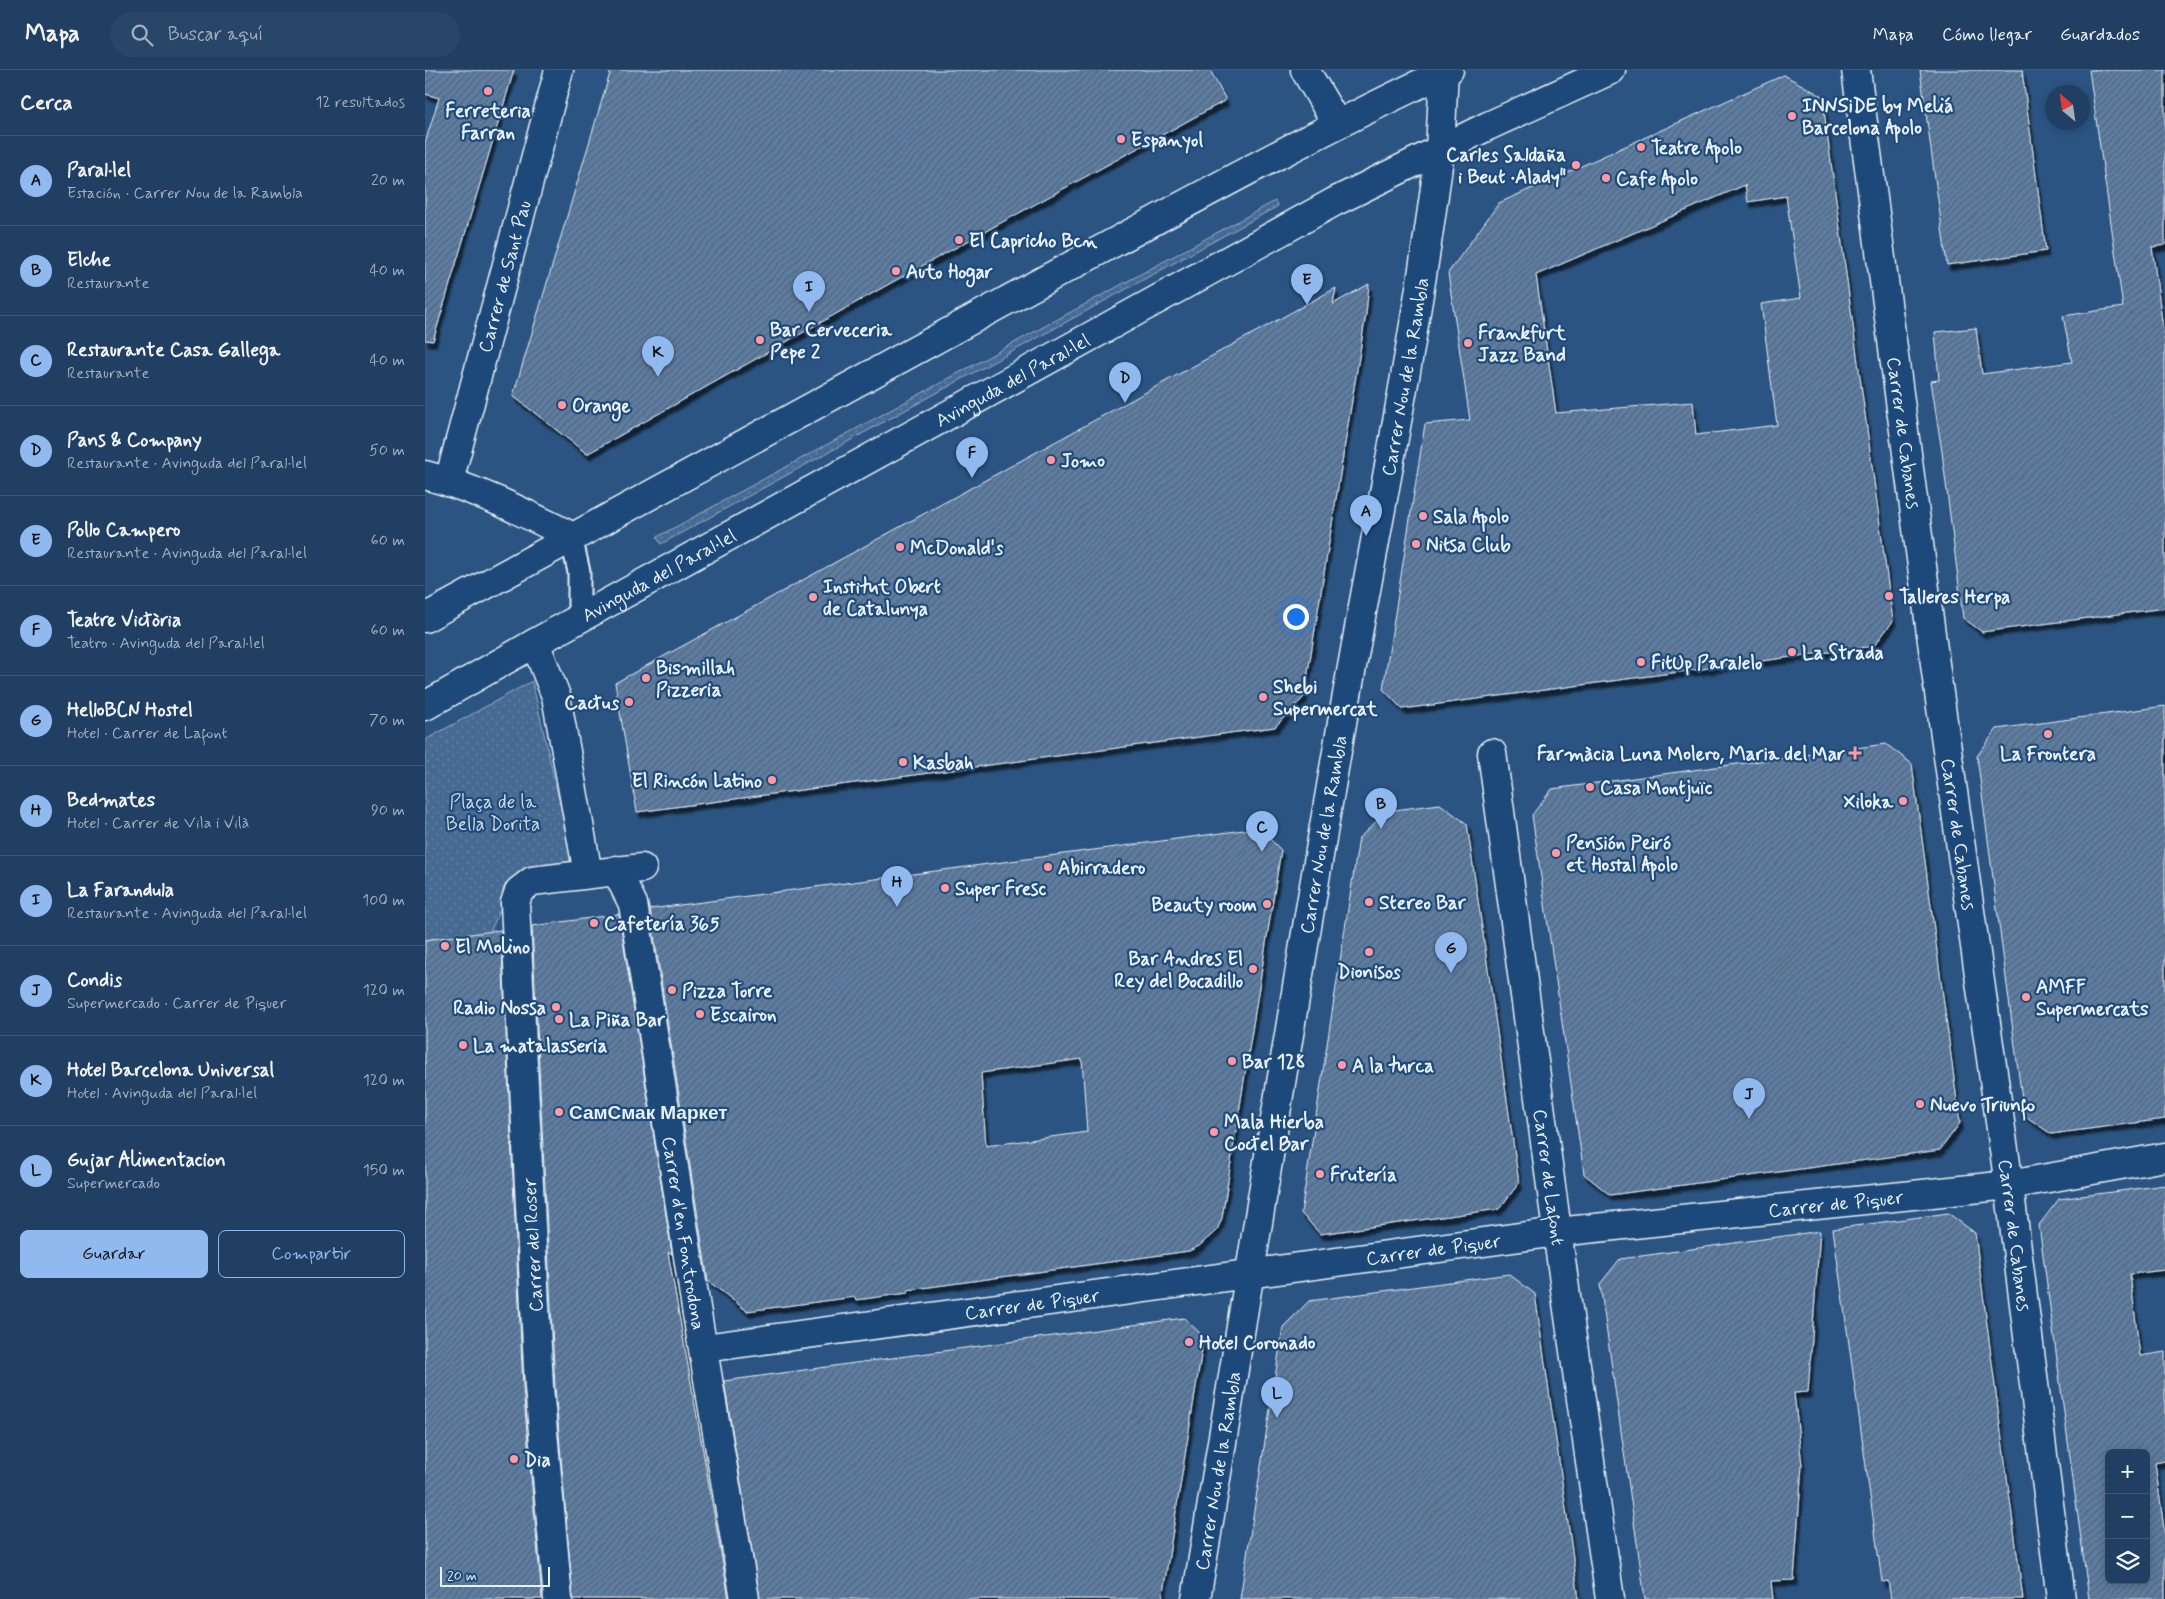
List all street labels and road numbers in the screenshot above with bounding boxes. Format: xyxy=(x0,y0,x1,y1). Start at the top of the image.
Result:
street label: Carrer de Sant Pau xyxy=(473,198,538,355)
street label: Carrer Nou de la Rambla xyxy=(1376,276,1435,478)
street label: Avinguda del Paral·lel xyxy=(931,328,1095,434)
street label: Carrer de Cabanes xyxy=(1880,355,1925,511)
street label: Avinguda del Paral·lel xyxy=(578,523,741,629)
street label: Carrer Nou de la Rambla xyxy=(1295,733,1354,936)
street label: Carrer de Cabanes xyxy=(1934,757,1981,912)
street label: Carrer de Lafont xyxy=(1527,1108,1570,1247)
street label: Carrer d'en Fontrodona xyxy=(655,1135,710,1332)
street label: Carrer de Cabanes xyxy=(1991,1158,2036,1313)
street label: Carrer del Roser xyxy=(517,1177,549,1313)
street label: Carrer de Piquer xyxy=(1767,1185,1905,1224)
street label: Carrer de Piquer xyxy=(1365,1229,1502,1272)
street label: Carrer de Piquer xyxy=(963,1283,1101,1326)
street label: Carrer Nou de la Rambla xyxy=(1190,1370,1248,1572)

